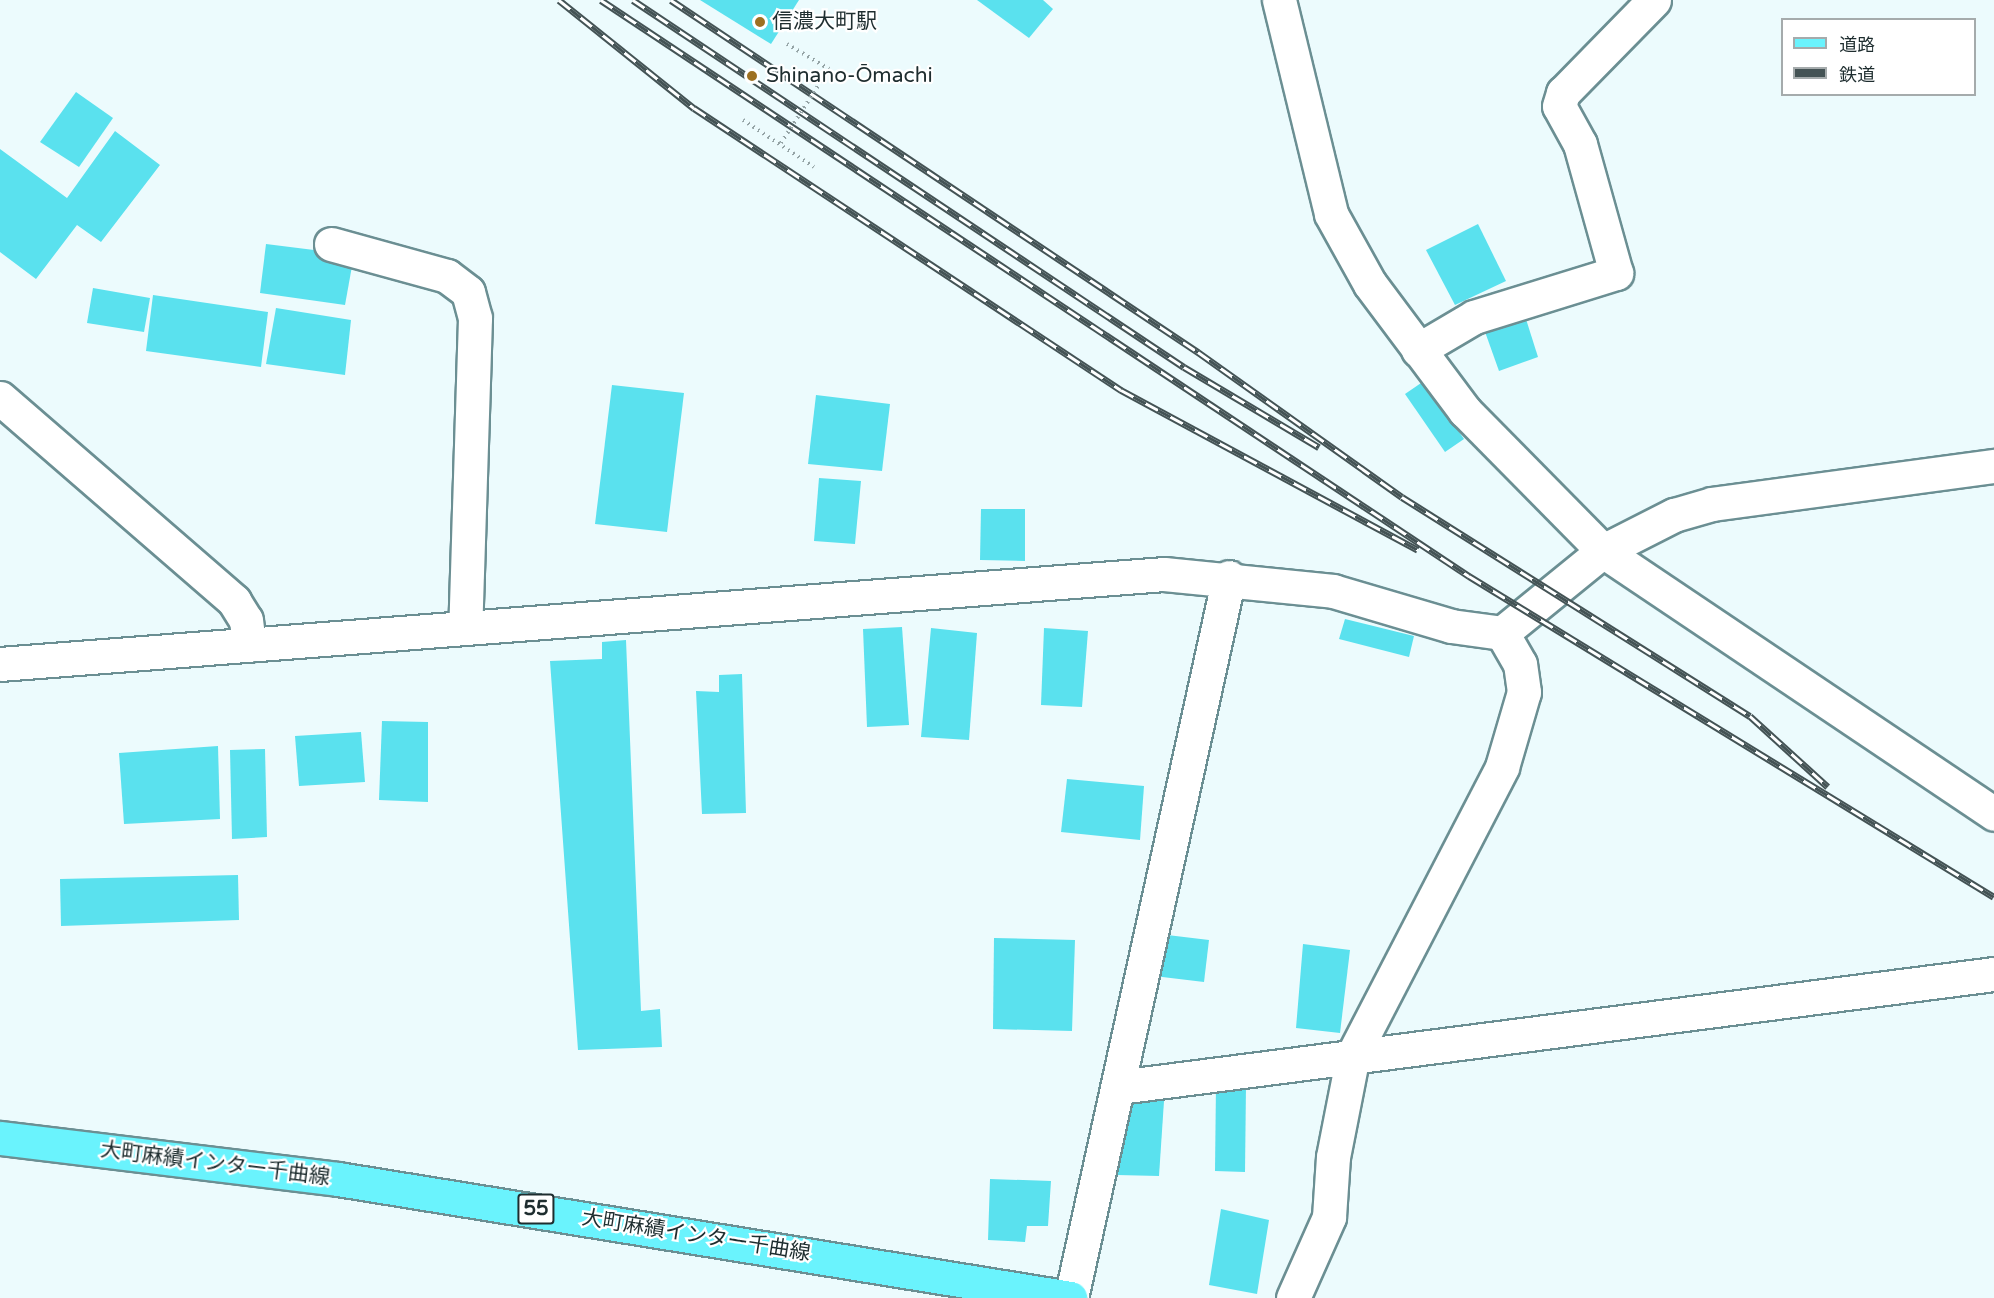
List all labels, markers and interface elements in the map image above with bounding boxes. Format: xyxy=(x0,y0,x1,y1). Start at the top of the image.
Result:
place label: 信濃大町駅 xyxy=(772,9,877,35)
marker: 信濃大町駅 xyxy=(753,15,767,29)
legend xyxy=(1781,18,1976,96)
text: 道路 xyxy=(1839,34,1875,56)
place label: Shinano-Ōmachi xyxy=(766,63,933,89)
text: 鉄道 xyxy=(1839,64,1875,86)
marker: Shinano-Ōmachi xyxy=(743,67,761,85)
street label: 大町麻績インター千曲線 xyxy=(99,1137,331,1191)
road number: 55 xyxy=(516,1192,556,1226)
street label: 大町麻績インター千曲線 xyxy=(580,1205,812,1267)

